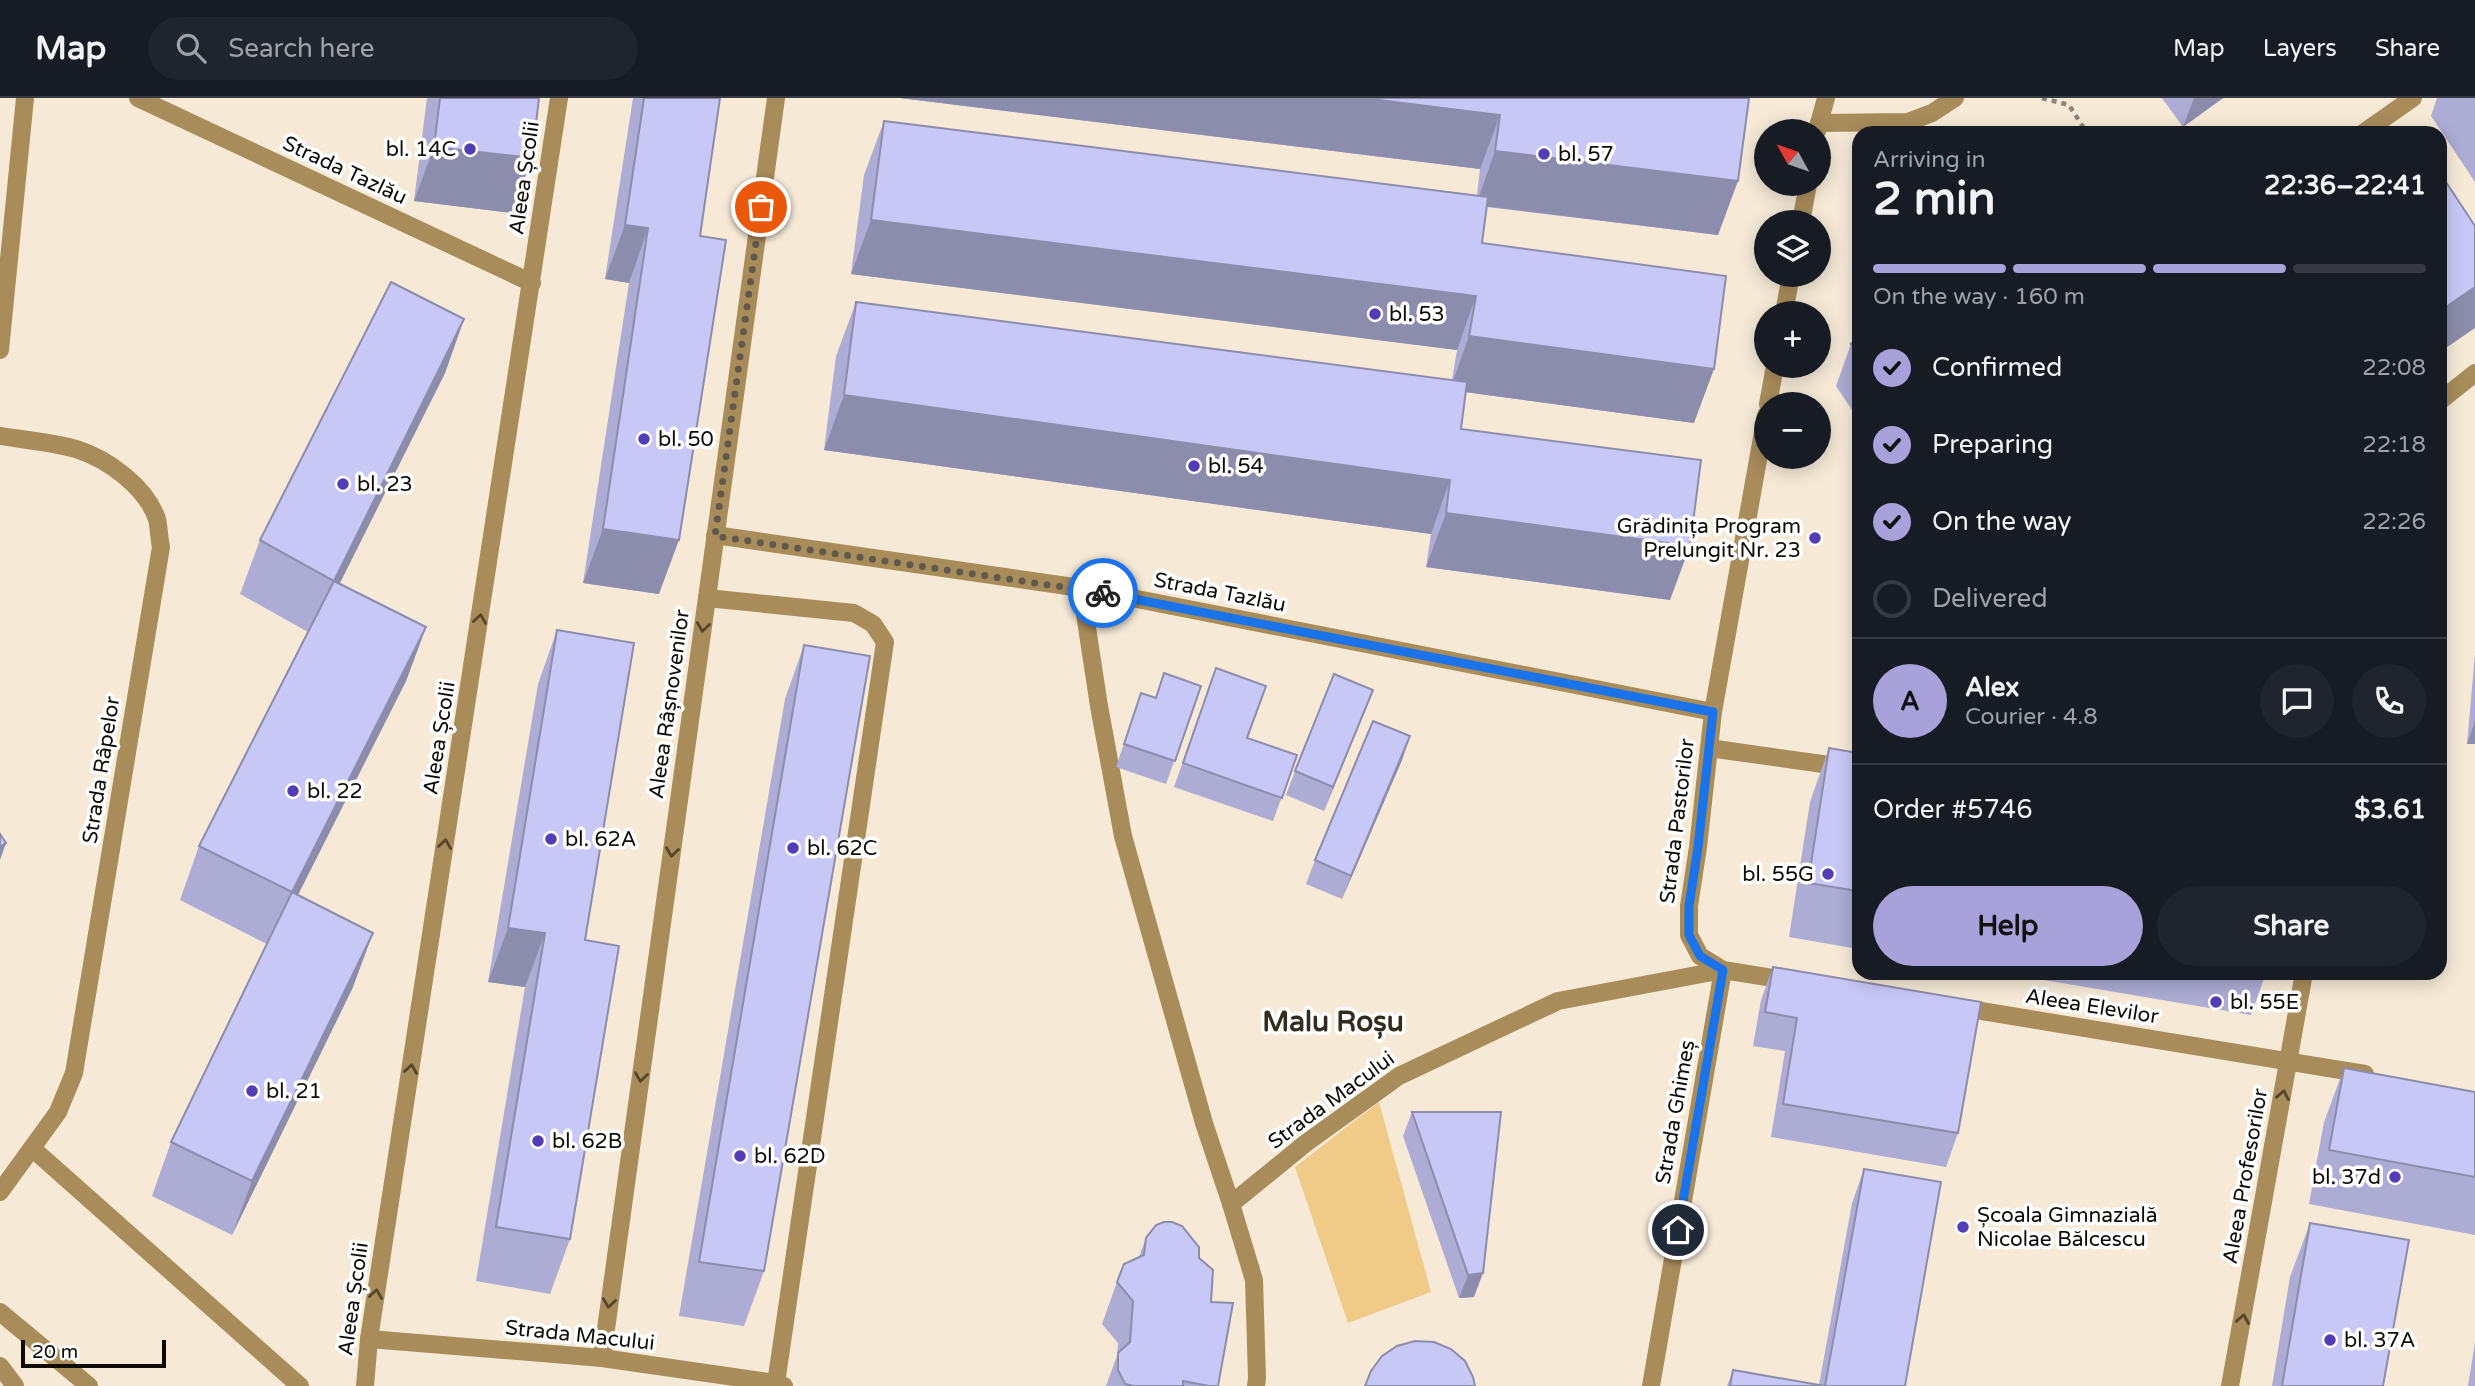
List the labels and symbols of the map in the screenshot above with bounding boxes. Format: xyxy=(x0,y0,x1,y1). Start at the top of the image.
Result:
north arrow xyxy=(1754,119,1830,196)
street label: Aleea Școlii xyxy=(504,120,545,236)
street label: Strada Tazlău xyxy=(279,131,411,210)
place label: bl. 14C xyxy=(386,137,456,162)
marker: bl. 14C xyxy=(462,141,478,157)
place label: bl. 57 xyxy=(1558,142,1614,167)
marker: bl. 57 xyxy=(1536,146,1552,162)
pin xyxy=(731,177,791,237)
place label: bl. 53 xyxy=(1389,302,1445,327)
marker: bl. 53 xyxy=(1367,306,1383,322)
place label: bl. 50 xyxy=(658,427,714,452)
marker: bl. 50 xyxy=(636,431,652,447)
place label: bl. 54 xyxy=(1208,454,1264,479)
marker: bl. 54 xyxy=(1186,458,1202,474)
place label: bl. 23 xyxy=(357,472,413,497)
marker: bl. 23 xyxy=(335,476,351,492)
place label: Grădinița Program Prelungit Nr. 23 xyxy=(1617,514,1801,563)
marker: Grădinița Program Prelungit Nr. 23 xyxy=(1807,530,1823,546)
courier xyxy=(1068,558,1138,628)
street label: Strada Tazlău xyxy=(1152,567,1288,618)
street label: Aleea Râșnovenilor xyxy=(644,608,695,800)
one-way arrow xyxy=(472,614,487,625)
one-way arrow xyxy=(695,621,710,633)
street label: Aleea Școlii xyxy=(418,680,461,796)
street label: Strada Râpelor xyxy=(78,695,125,846)
street label: Strada Pastorilor xyxy=(1655,737,1700,905)
place label: bl. 22 xyxy=(307,779,363,804)
marker: bl. 22 xyxy=(285,783,301,799)
place label: bl. 62A xyxy=(565,827,636,852)
marker: bl. 62A xyxy=(543,831,559,847)
place label: bl. 62C xyxy=(807,836,877,861)
one-way arrow xyxy=(437,838,452,850)
marker: bl. 62C xyxy=(785,840,801,856)
one-way arrow xyxy=(664,846,679,858)
place label: bl. 55G xyxy=(1742,862,1814,887)
marker: bl. 55G xyxy=(1820,866,1836,882)
street label: Aleea Elevilor xyxy=(2023,984,2160,1029)
place label: bl. 55E xyxy=(2230,990,2299,1015)
marker: bl. 55E xyxy=(2208,994,2224,1010)
district label: Malu Roșu xyxy=(1262,1005,1404,1039)
street label: Strada Ghimeș xyxy=(1651,1038,1700,1186)
street label: Strada Macului xyxy=(1263,1046,1399,1155)
one-way arrow xyxy=(403,1063,418,1075)
one-way arrow xyxy=(633,1072,648,1083)
place label: bl. 21 xyxy=(266,1079,322,1104)
marker: bl. 21 xyxy=(244,1083,260,1099)
street label: Aleea Profesorilor xyxy=(2218,1086,2273,1266)
one-way arrow xyxy=(2275,1089,2290,1101)
place label: bl. 62B xyxy=(552,1129,622,1154)
marker: bl. 62B xyxy=(530,1133,546,1149)
place label: bl. 62D xyxy=(754,1144,826,1169)
marker: bl. 62D xyxy=(732,1148,748,1164)
place label: bl. 37d xyxy=(2312,1165,2381,1190)
marker: bl. 37d xyxy=(2387,1169,2403,1185)
pin xyxy=(1648,1200,1708,1260)
place label: Școala Gimnazială Nicolae Bălcescu xyxy=(1977,1203,2158,1252)
marker: Școala Gimnazială Nicolae Bălcescu xyxy=(1955,1219,1971,1235)
street label: Aleea Școlii xyxy=(333,1241,374,1357)
one-way arrow xyxy=(368,1288,383,1300)
one-way arrow xyxy=(602,1297,617,1309)
one-way arrow xyxy=(2234,1313,2249,1325)
street label: Strada Macului xyxy=(504,1315,656,1356)
place label: bl. 37A xyxy=(2344,1328,2415,1353)
marker: bl. 37A xyxy=(2322,1332,2338,1348)
scale bar xyxy=(21,1337,166,1369)

